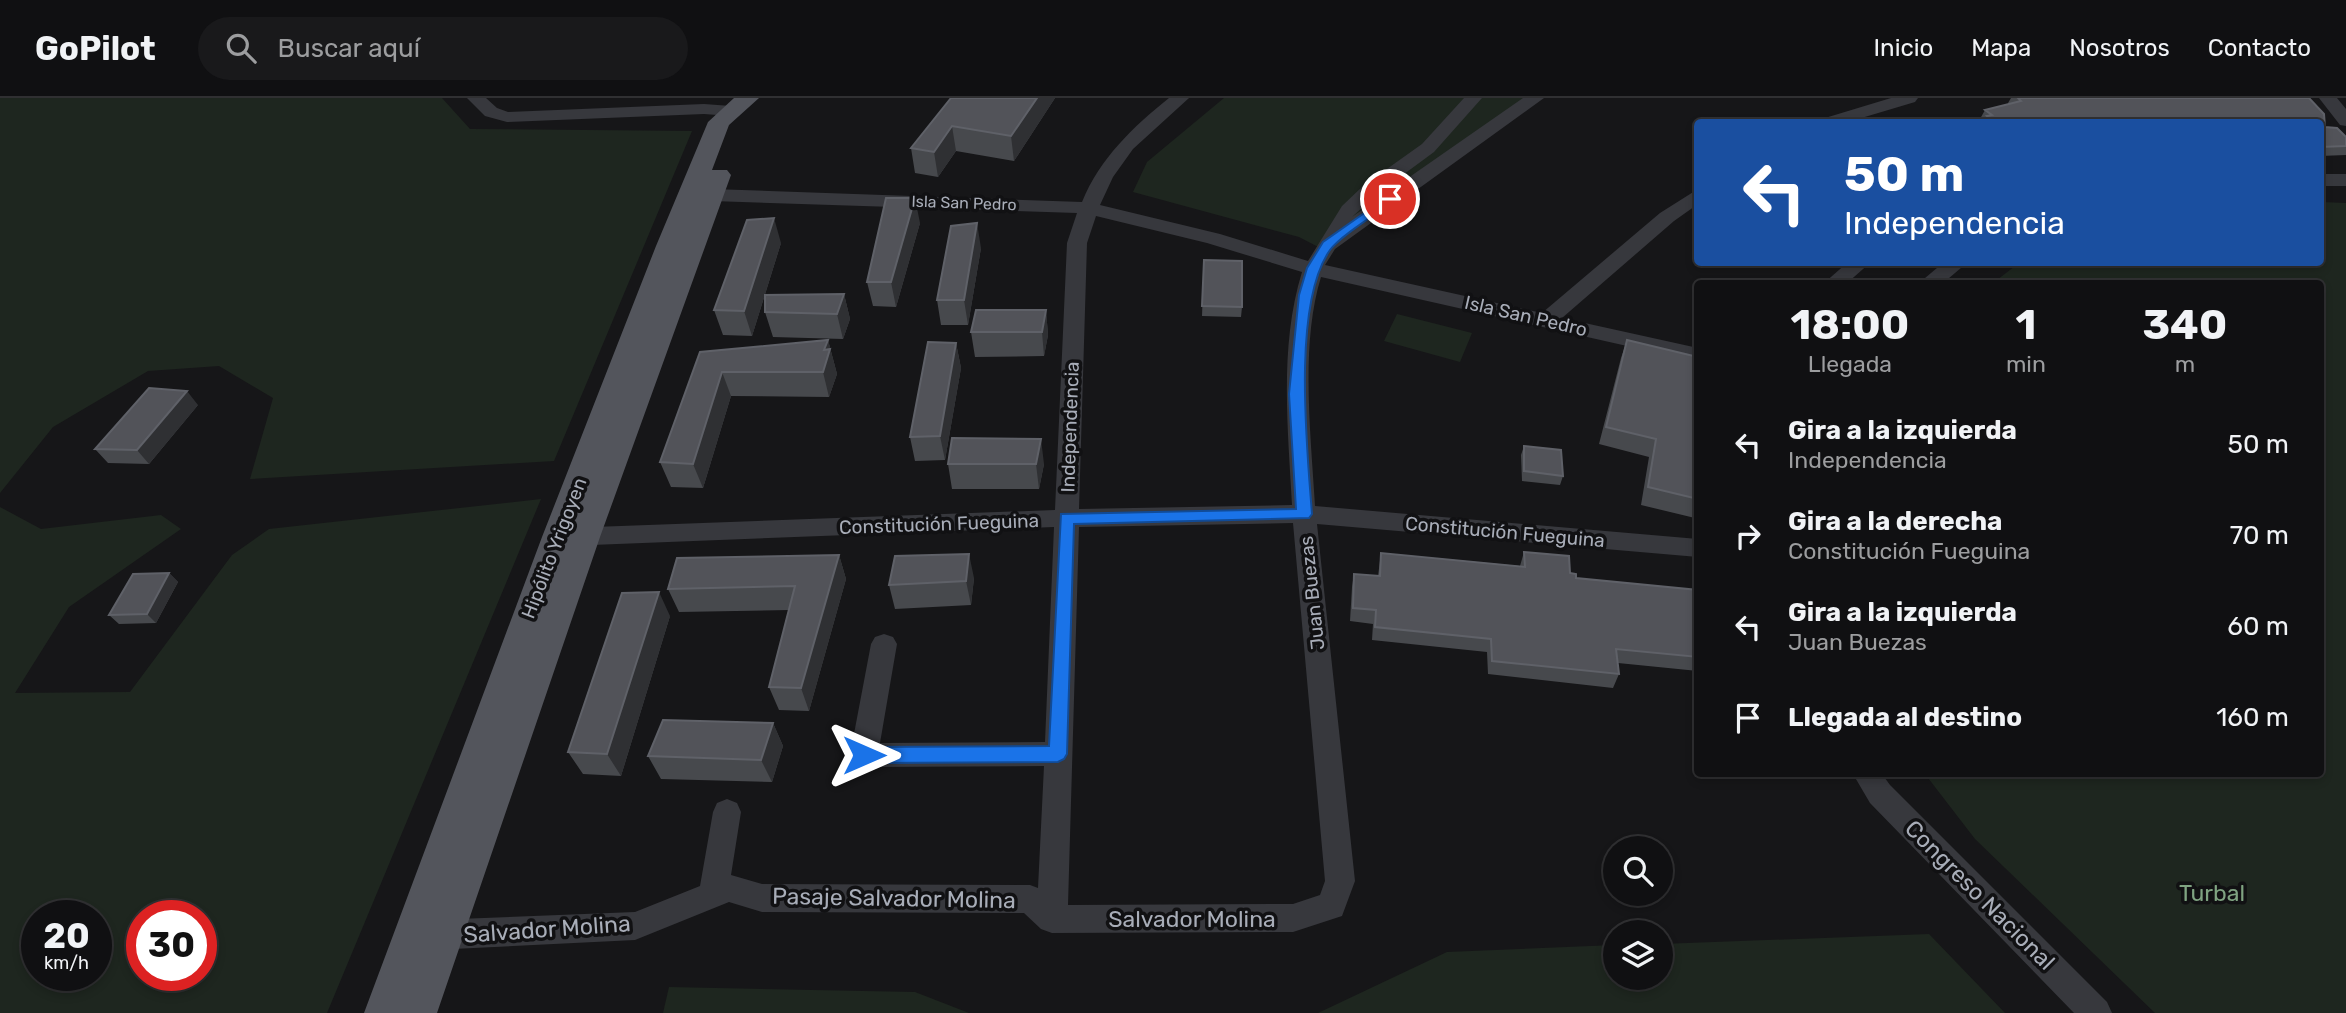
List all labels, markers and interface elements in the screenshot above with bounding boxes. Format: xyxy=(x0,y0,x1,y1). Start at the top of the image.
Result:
search box xyxy=(198,17,688,80)
text: GoPilot xyxy=(35,29,156,68)
icon: search xyxy=(222,29,260,67)
text: Buscar aquí xyxy=(278,33,420,64)
text: Inicio xyxy=(1874,34,1933,62)
text: Mapa xyxy=(1971,34,2031,62)
text: Nosotros xyxy=(2069,34,2170,62)
text: Contacto xyxy=(2208,34,2311,62)
text: 50 m xyxy=(1844,145,1964,203)
icon: left xyxy=(1729,147,1820,238)
pin xyxy=(1360,169,1420,229)
icon: arrive xyxy=(1371,180,1409,218)
street label: Isla San Pedro xyxy=(911,192,1017,214)
text: Independencia xyxy=(1844,204,2065,242)
street label: Isla San Pedro xyxy=(1462,291,1590,341)
text: 18:00 xyxy=(1791,300,1909,350)
text: 1 xyxy=(2015,300,2036,350)
text: 340 xyxy=(2142,300,2227,350)
text: Llegada xyxy=(1808,350,1892,378)
text: min xyxy=(2006,350,2046,378)
text: m xyxy=(2175,350,2195,378)
street label: Independencia xyxy=(1056,361,1084,493)
text: Gira a la izquierda xyxy=(1788,415,2017,446)
icon: left xyxy=(1729,426,1767,464)
text: 50 m xyxy=(2228,429,2289,460)
text: Independencia xyxy=(1788,446,1947,474)
street label: Hipólito Yrigoyen xyxy=(517,474,591,622)
text: Gira a la derecha xyxy=(1788,506,2002,537)
street label: Constitución Fueguina xyxy=(839,509,1039,539)
street label: Constitución Fueguina xyxy=(1404,512,1606,552)
icon: right xyxy=(1729,517,1767,555)
text: 70 m xyxy=(2230,520,2289,551)
street label: Juan Buezas xyxy=(1295,535,1329,651)
text: Constitución Fueguina xyxy=(1788,537,2030,565)
text: Gira a la izquierda xyxy=(1788,597,2017,628)
icon: left xyxy=(1729,608,1767,646)
text: 60 m xyxy=(2227,611,2289,642)
text: Juan Buezas xyxy=(1788,628,1927,656)
icon: arrive xyxy=(1729,699,1767,737)
text: Llegada al destino xyxy=(1788,702,2022,733)
text: 160 m xyxy=(2216,702,2289,733)
position arrow xyxy=(827,718,901,792)
street label: Congreso Nacional xyxy=(1899,814,2061,976)
map controls xyxy=(1603,836,1673,990)
button: search xyxy=(1603,836,1673,906)
park label: Turbal xyxy=(2179,879,2245,907)
street label: Pasaje Salvador Molina xyxy=(772,882,1016,914)
speed limit sign: 30 xyxy=(126,900,217,991)
street label: Salvador Molina xyxy=(1108,905,1276,933)
street label: Salvador Molina xyxy=(462,909,632,949)
text: 20 xyxy=(43,915,90,957)
button: layers xyxy=(1603,920,1673,990)
text: km/h xyxy=(44,952,89,974)

